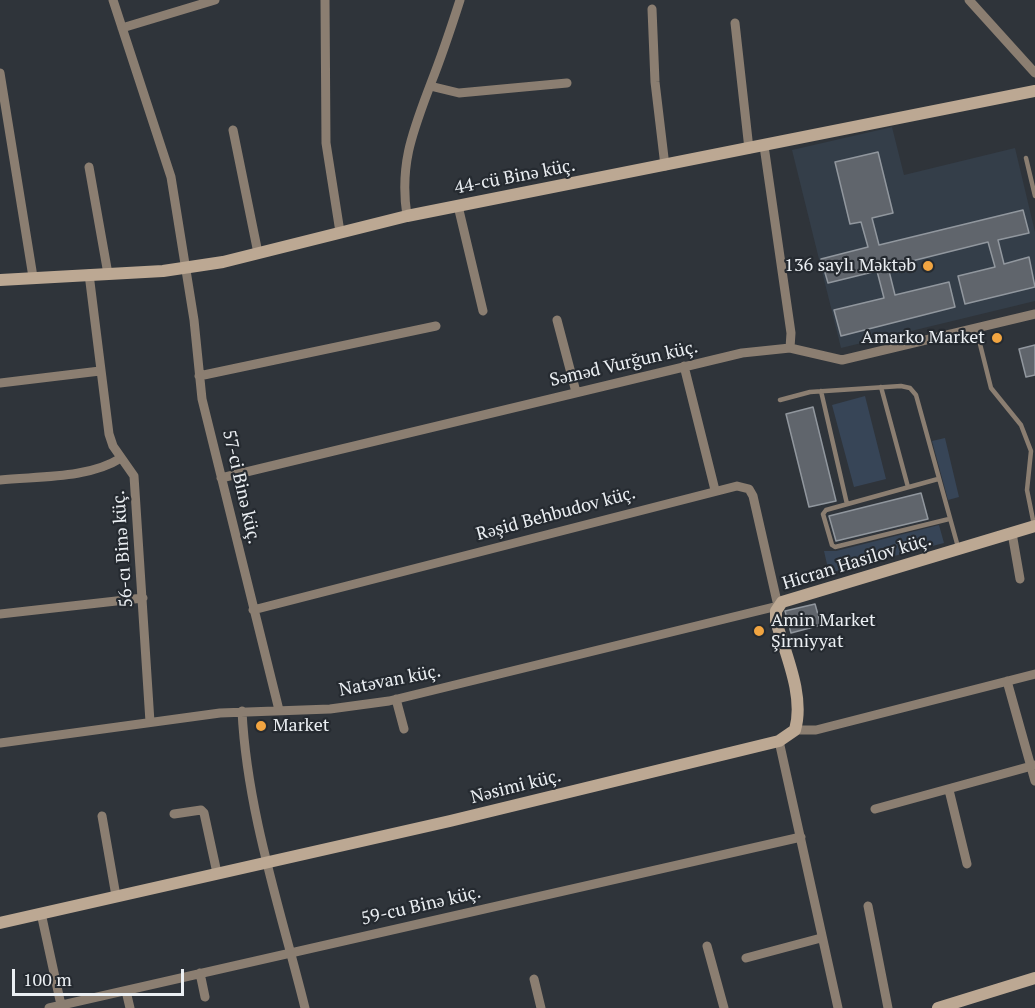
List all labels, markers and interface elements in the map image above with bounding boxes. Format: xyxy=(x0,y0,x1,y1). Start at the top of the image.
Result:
street label: 44-cü Binə küç. xyxy=(453,155,577,199)
place label: 136 saylı Məktəb xyxy=(784,255,916,277)
marker: 136 saylı Məktəb xyxy=(921,259,935,273)
place label: Amarko Market xyxy=(861,327,985,349)
marker: Amarko Market xyxy=(990,331,1004,345)
street label: Səməd Vurğun küç. xyxy=(548,336,700,392)
street label: 57-ci Binə küç. xyxy=(217,428,265,546)
street label: Rəşid Behbudov küç. xyxy=(474,482,638,546)
street label: 56-cı Binə küç. xyxy=(108,490,138,608)
street label: Hicran Hasilov küç. xyxy=(780,529,934,595)
place label: Amin Market Şirniyyat xyxy=(771,610,876,652)
marker: Amin Market Şirniyyat xyxy=(752,624,766,638)
street label: Natəvan küç. xyxy=(337,661,443,701)
place label: Market xyxy=(273,715,329,737)
marker: Market xyxy=(254,719,268,733)
street label: Nəsimi küç. xyxy=(468,765,564,809)
street label: 59-cu Binə küç. xyxy=(359,882,483,930)
scale bar xyxy=(15,957,188,995)
text: 100 m xyxy=(23,967,72,991)

